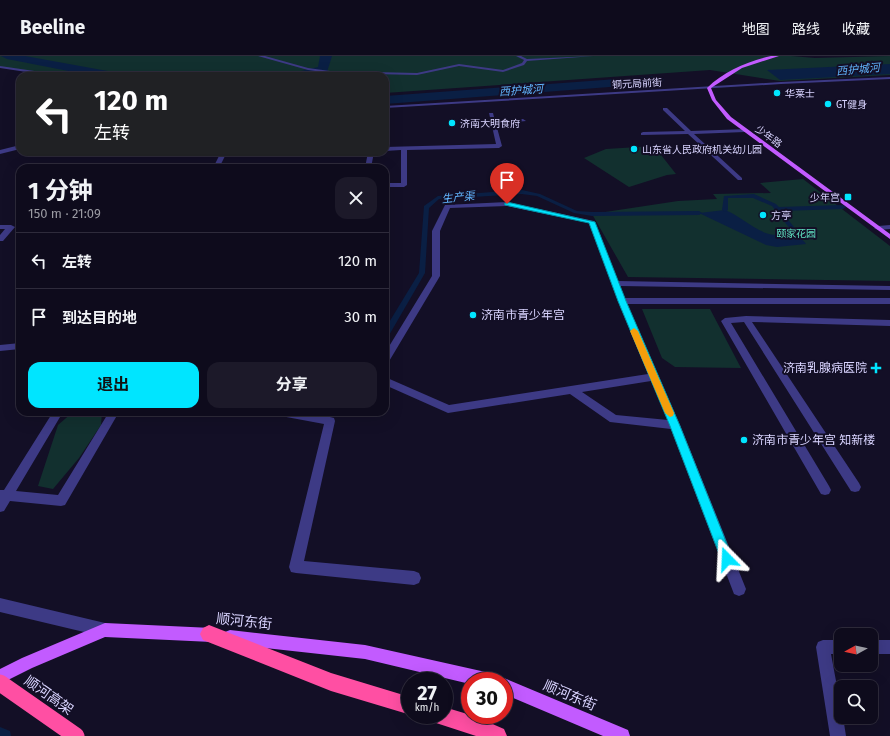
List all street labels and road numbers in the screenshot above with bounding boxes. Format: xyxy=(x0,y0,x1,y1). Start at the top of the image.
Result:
street label: 铜元局前街 xyxy=(612,77,662,91)
street label: 少年路 xyxy=(753,123,784,150)
street label: 顺河东街 xyxy=(215,610,273,633)
street label: 顺河高架 xyxy=(21,672,77,718)
street label: 顺河东街 xyxy=(541,677,599,714)

